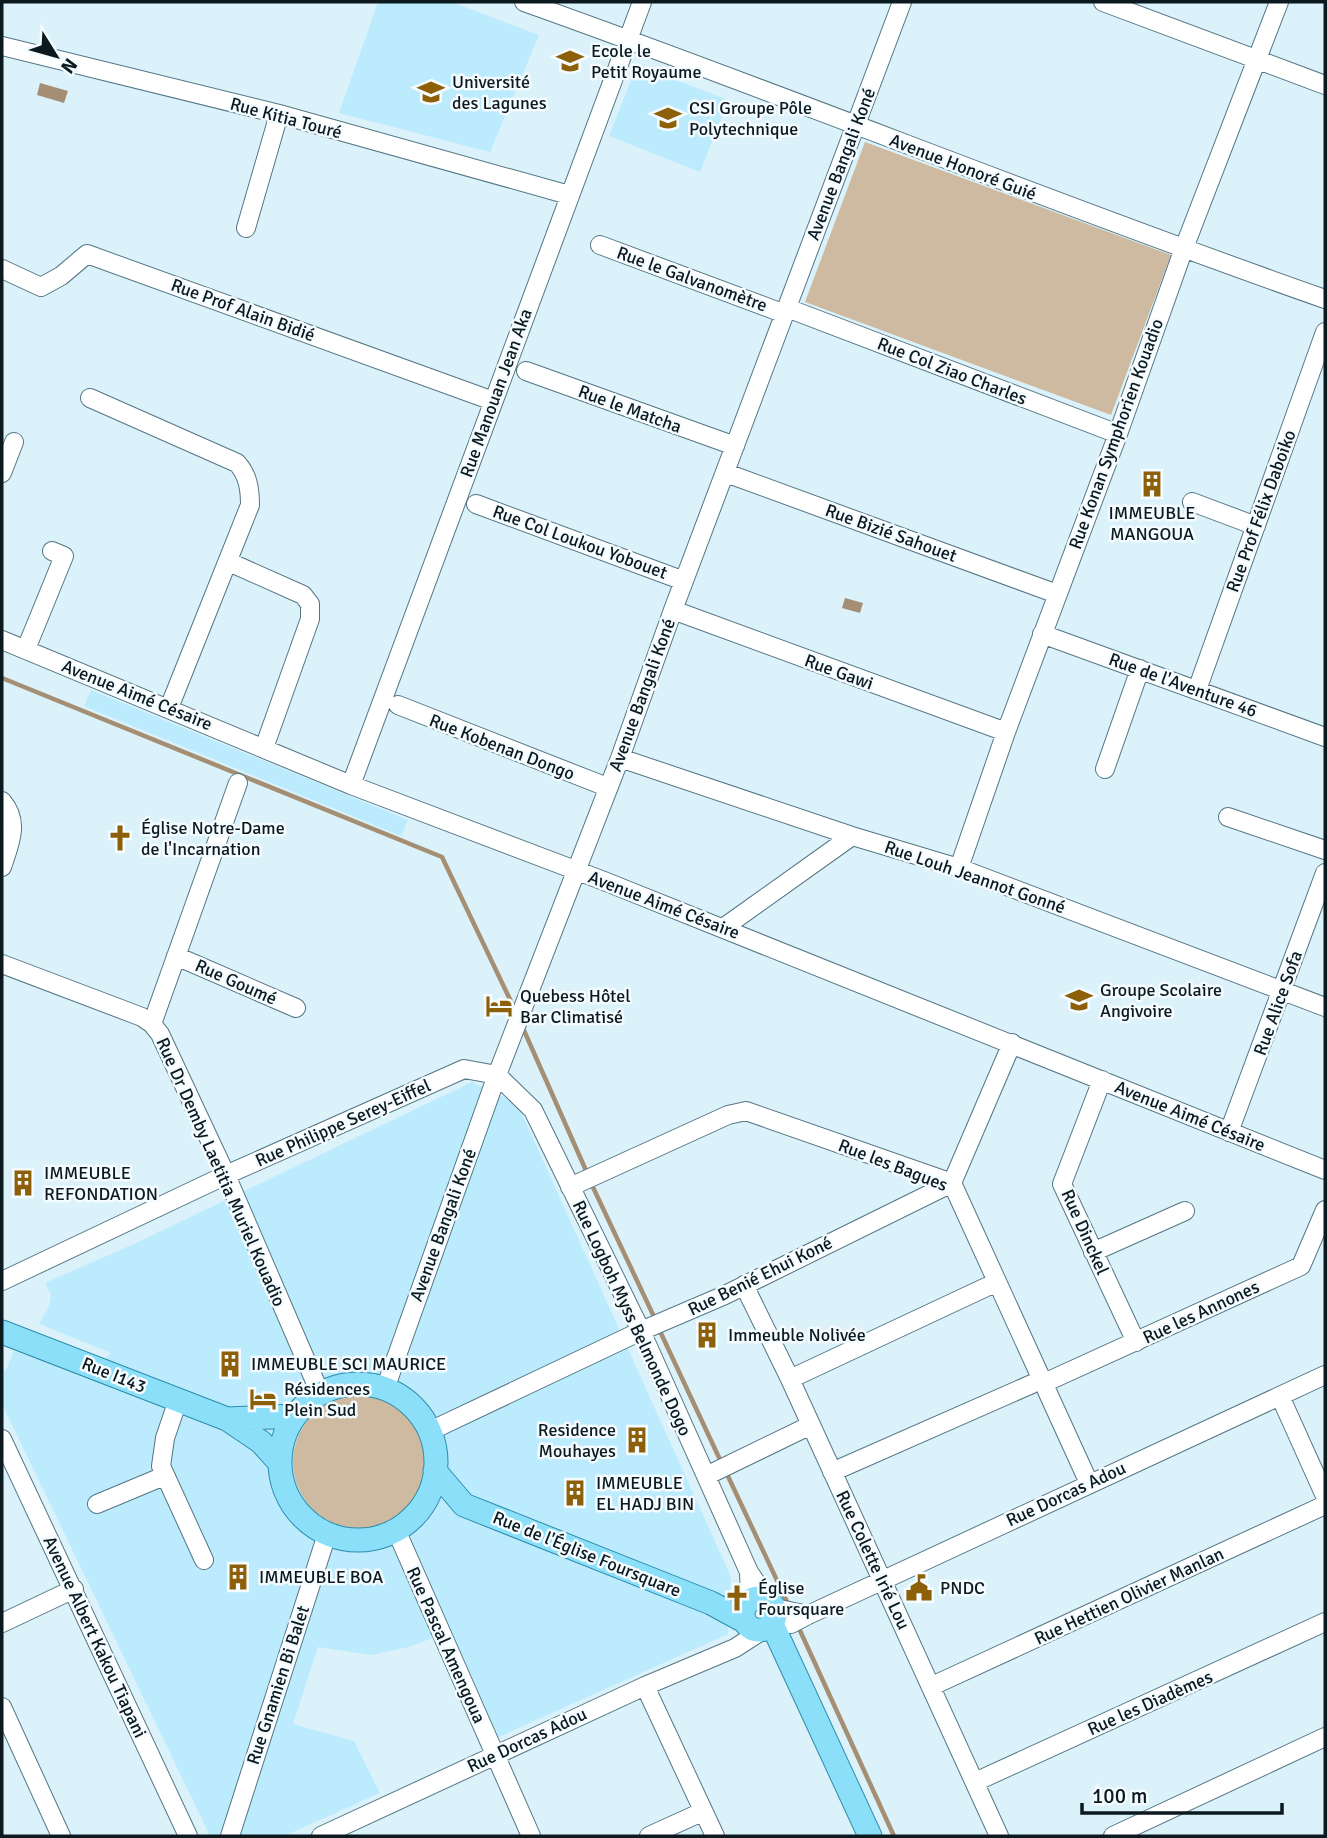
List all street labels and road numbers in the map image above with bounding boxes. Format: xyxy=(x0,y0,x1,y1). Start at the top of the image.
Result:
street label: Avenue Bangali Koné xyxy=(802,85,880,243)
street label: Rue Kitia Touré xyxy=(228,92,344,144)
street label: Avenue Honoré Guié xyxy=(887,129,1039,205)
street label: Rue le Galvanomètre xyxy=(614,242,770,316)
street label: Rue Prof Alain Bidié xyxy=(168,274,318,346)
street label: Rue Manouan Jean Aka xyxy=(455,306,537,480)
street label: Rue Konan Symphorien Kouadio xyxy=(1064,316,1168,552)
street label: Rue Col Ziao Charles xyxy=(874,332,1030,410)
street label: Rue le Matcha xyxy=(575,380,685,438)
street label: Rue Prof Félix Daboiko xyxy=(1221,427,1301,595)
street label: Rue Bizié Sahouet xyxy=(822,499,960,567)
street label: Rue Col Loukou Yobouet xyxy=(490,500,670,584)
street label: Avenue Bangali Koné xyxy=(604,615,680,775)
street label: Rue de l'Aventure 46 xyxy=(1106,648,1260,722)
street label: Rue Gawi xyxy=(801,649,877,695)
street label: Avenue Aimé Césaire xyxy=(59,655,215,735)
street label: Rue Kobenan Dongo xyxy=(426,709,578,785)
street label: Rue Louh Jeannot Gonné xyxy=(882,836,1068,918)
street label: Avenue Aimé Césaire xyxy=(585,866,743,944)
street label: Rue Alice Sofa xyxy=(1249,948,1307,1058)
street label: Rue Goumé xyxy=(192,954,280,1010)
street label: Rue Dr Demby Laetitia Muriel Kouadio xyxy=(152,1034,290,1310)
street label: Rue Philippe Serey-Eiffel xyxy=(252,1074,434,1172)
street label: Avenue Aimé Césaire xyxy=(1112,1076,1268,1156)
street label: Rue les Bagues xyxy=(835,1134,951,1196)
street label: Avenue Bangali Koné xyxy=(405,1145,481,1305)
street label: Rue Dinckel xyxy=(1056,1186,1114,1278)
street label: Rue Logboh Myss Belmonde Dogo xyxy=(568,1197,696,1439)
street label: Rue Benié Ehui Koné xyxy=(684,1231,836,1321)
street label: Rue les Annones xyxy=(1139,1275,1263,1349)
street label: Rue I143 xyxy=(79,1352,149,1398)
street label: Rue Dorcas Adou xyxy=(1003,1457,1129,1531)
street label: Rue Colette Irié Lou xyxy=(831,1487,915,1633)
street label: Rue de l'Église Foursquare xyxy=(490,1506,684,1602)
street label: Avenue Albert Kakou Tiapani xyxy=(39,1533,151,1741)
street label: Rue Hettien Olivier Manlan xyxy=(1031,1542,1227,1650)
street label: Rue Pascal Amengoua xyxy=(402,1563,490,1727)
street label: Rue Gnamien Bi Balet xyxy=(242,1603,314,1767)
street label: Rue les Diadèmes xyxy=(1084,1666,1216,1740)
street label: Rue Dorcas Adou xyxy=(464,1703,590,1777)

